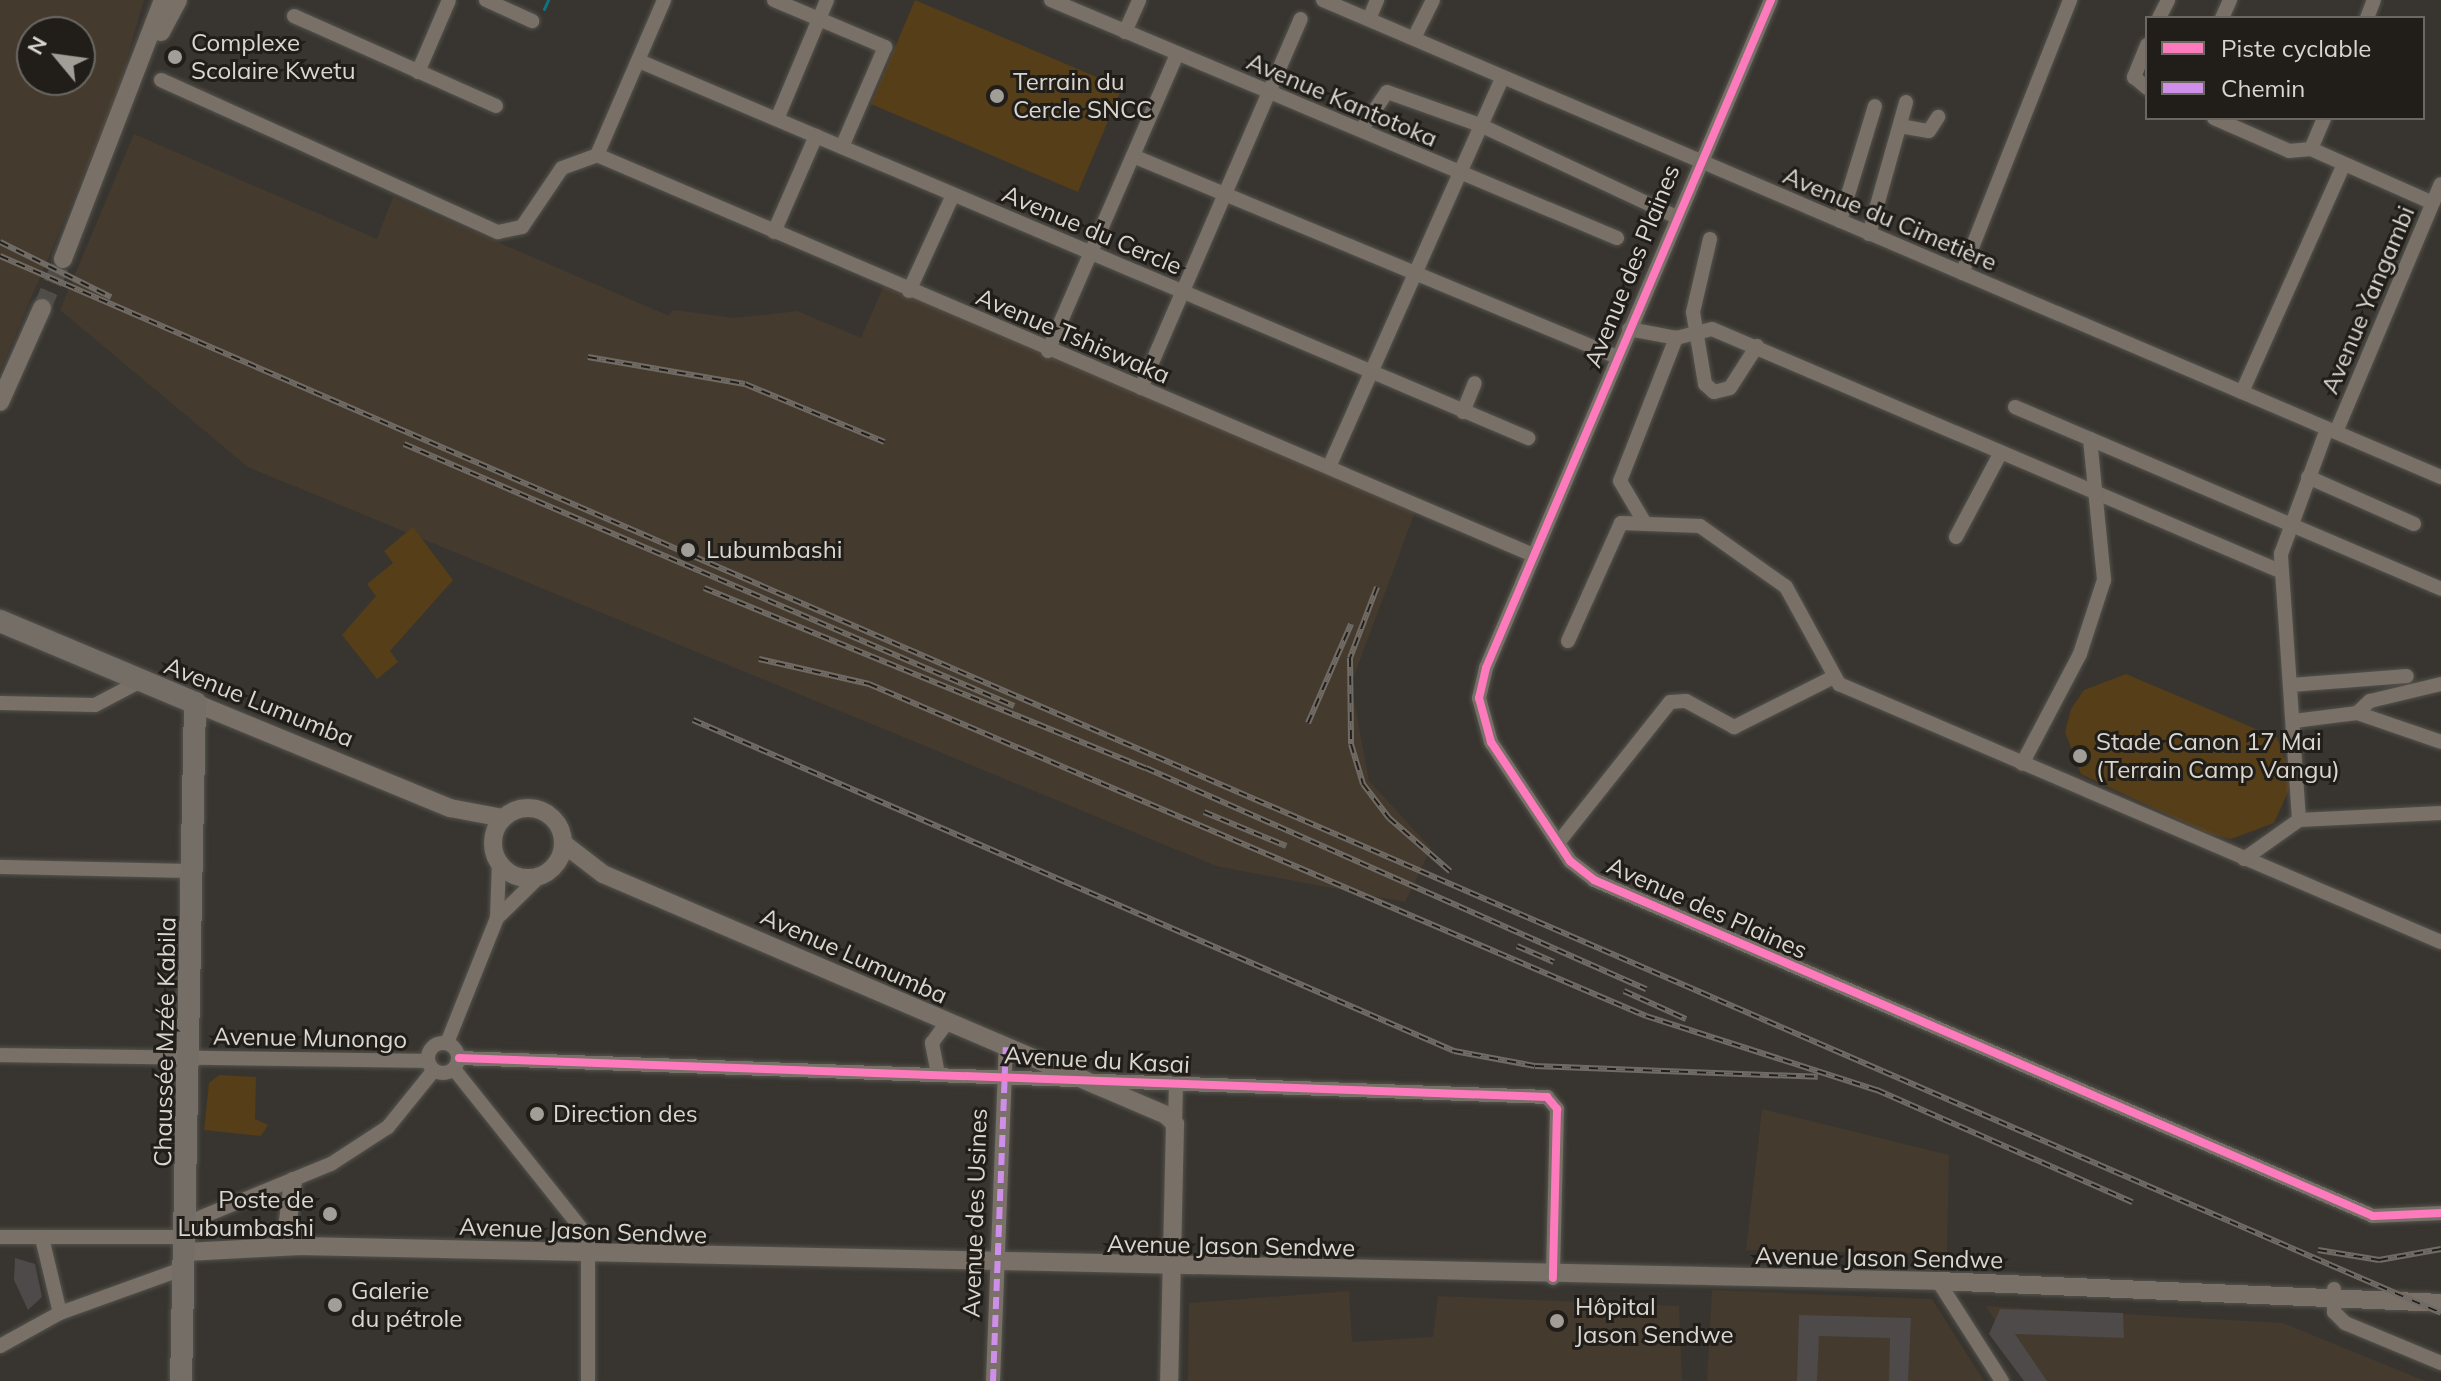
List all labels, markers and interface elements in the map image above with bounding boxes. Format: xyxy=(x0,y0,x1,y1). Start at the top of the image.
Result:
north arrow xyxy=(16,16,96,96)
legend xyxy=(2145,16,2425,120)
place label: Complexe Scolaire Kwetu xyxy=(191,29,356,85)
text: N xyxy=(20,31,53,59)
text: Piste cyclable xyxy=(2221,33,2371,63)
street label: Avenue Kantotoka xyxy=(1242,47,1442,153)
marker: Complexe Scolaire Kwetu xyxy=(166,48,184,66)
place label: Terrain du Cercle SNCC xyxy=(1013,68,1152,124)
text: Chemin xyxy=(2221,73,2305,103)
marker: Terrain du Cercle SNCC xyxy=(988,87,1006,105)
street label: Avenue des Plaines xyxy=(1578,160,1686,372)
street label: Avenue du Cimetière xyxy=(1779,161,2001,277)
street label: Avenue du Cercle xyxy=(998,179,1186,281)
street label: Avenue Yangambi xyxy=(2315,202,2421,398)
street label: Avenue Tshiswaka xyxy=(972,282,1174,390)
place label: Lubumbashi xyxy=(706,536,842,564)
marker: Lubumbashi xyxy=(677,539,699,561)
street label: Avenue Lumumba xyxy=(160,651,358,753)
place label: Stade Canon 17 Mai (Terrain Camp Vangu) xyxy=(2096,728,2340,784)
marker: Stade Canon 17 Mai (Terrain Camp Vangu) xyxy=(2071,747,2089,765)
street label: Avenue des Plaines xyxy=(1602,851,1812,965)
street label: Avenue Lumumba xyxy=(756,902,952,1010)
street label: Chaussée Mzée Kabila xyxy=(148,917,182,1167)
street label: Avenue Munongo xyxy=(213,1022,407,1054)
street label: Avenue du Kasai xyxy=(1003,1041,1191,1079)
place label: Direction des xyxy=(553,1100,698,1128)
marker: Direction des xyxy=(528,1105,546,1123)
street label: Avenue des Usines xyxy=(957,1108,993,1318)
place label: Poste de Lubumbashi xyxy=(178,1186,314,1242)
marker: Poste de Lubumbashi xyxy=(321,1205,339,1223)
street label: Avenue Jason Sendwe xyxy=(458,1212,708,1250)
street label: Avenue Jason Sendwe xyxy=(1107,1229,1355,1263)
street label: Avenue Jason Sendwe xyxy=(1755,1241,2003,1275)
place label: Galerie du pétrole xyxy=(351,1277,462,1333)
place label: Hôpital Jason Sendwe xyxy=(1575,1293,1733,1349)
marker: Galerie du pétrole xyxy=(326,1296,344,1314)
marker: Hôpital Jason Sendwe xyxy=(1546,1310,1568,1332)

